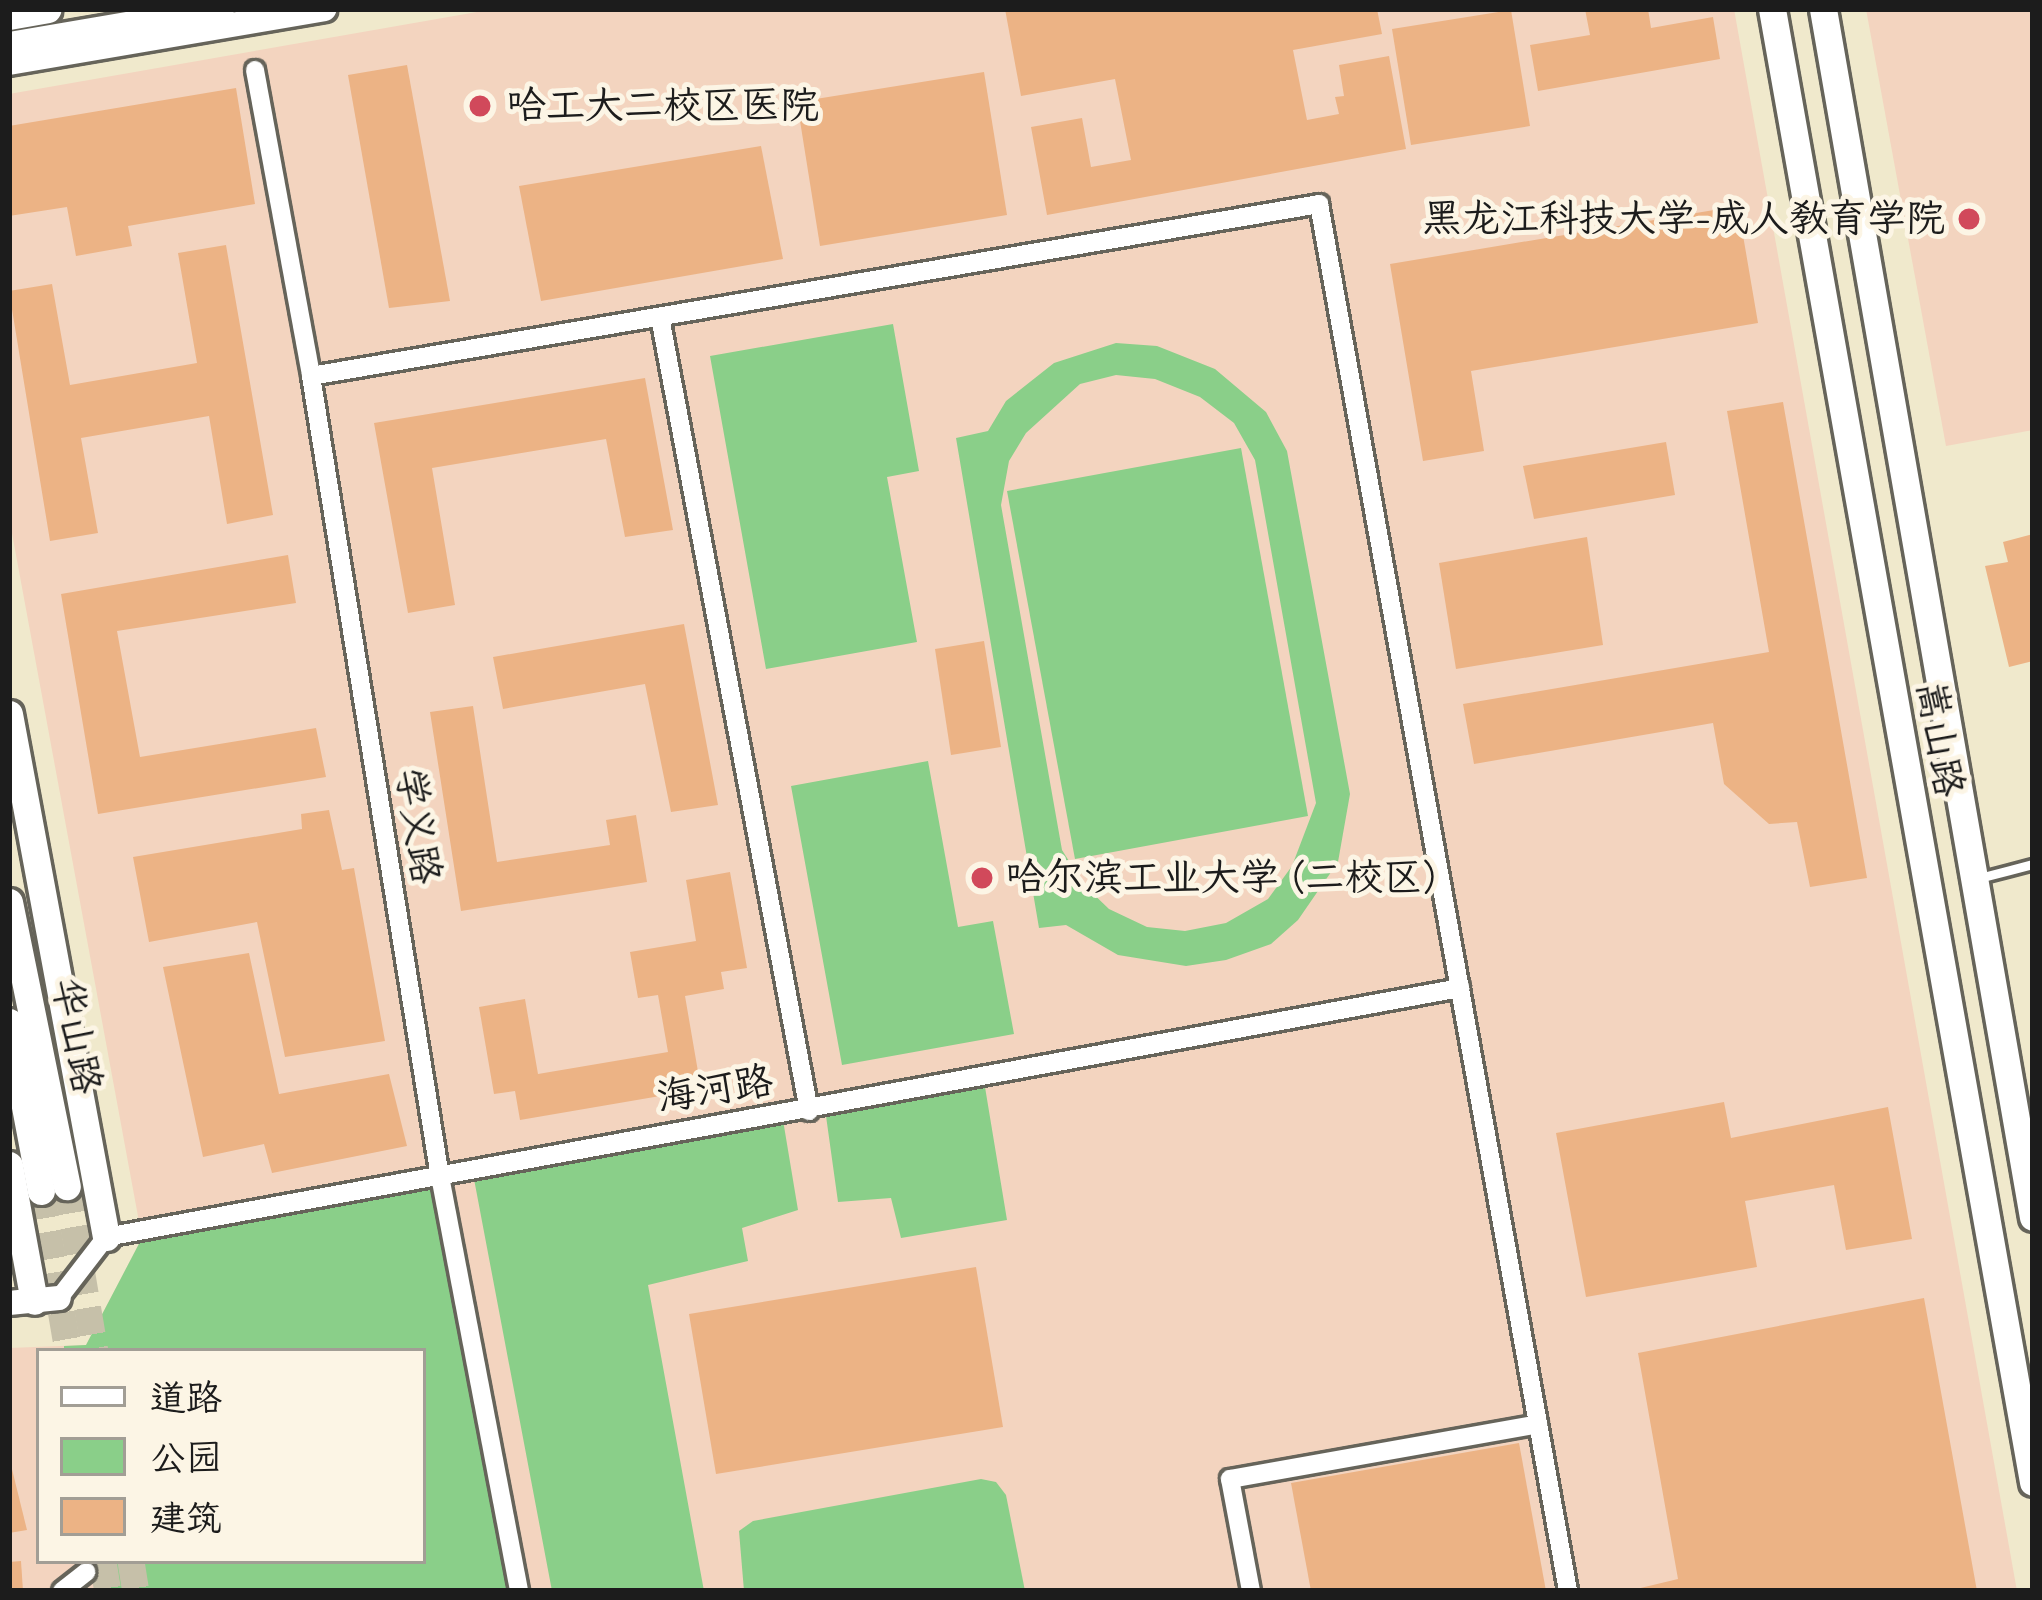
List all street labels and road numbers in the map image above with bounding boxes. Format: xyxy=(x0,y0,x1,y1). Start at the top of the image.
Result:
street label: 嵩山路 xyxy=(1906,677,1972,801)
street label: 学义路 xyxy=(385,765,449,887)
street label: 华山路 xyxy=(42,974,110,1098)
street label: 海河路 xyxy=(654,1058,776,1122)

